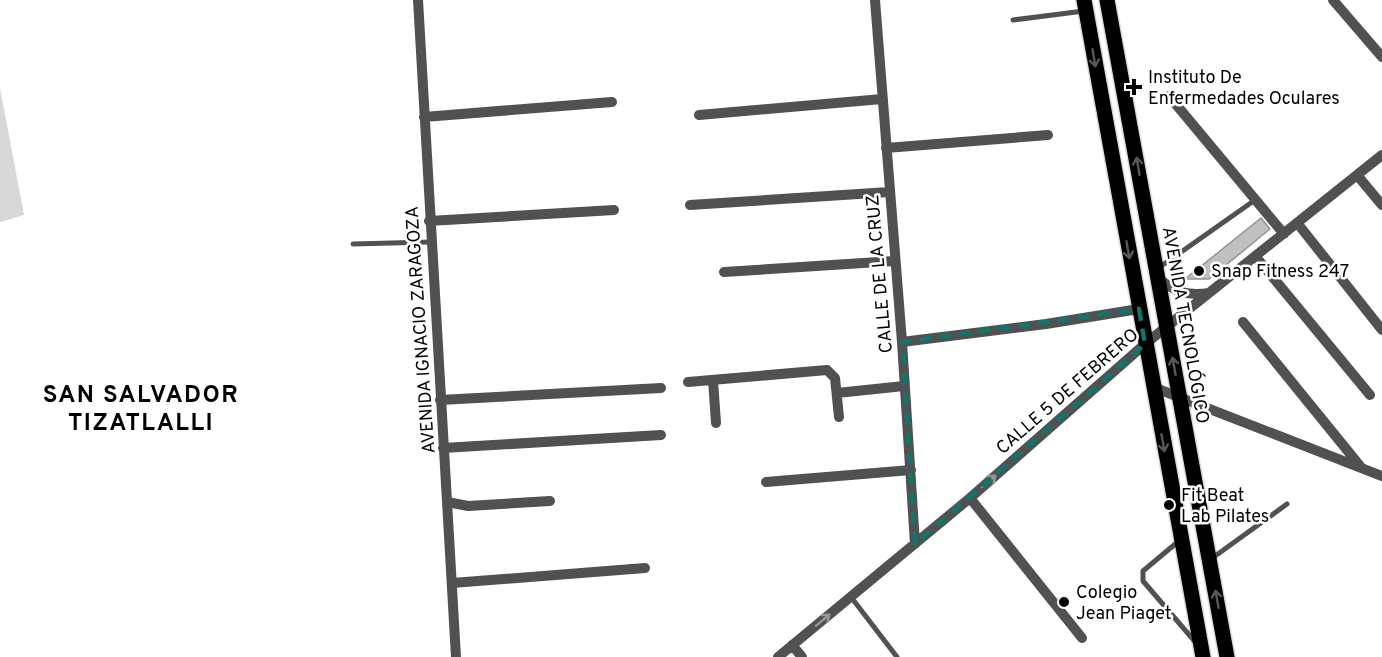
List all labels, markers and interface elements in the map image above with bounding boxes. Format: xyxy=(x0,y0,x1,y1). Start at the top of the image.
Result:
one-way arrow xyxy=(1089,47,1100,67)
place label: Instituto De Enfermedades Oculares xyxy=(1148,67,1340,111)
marker: Instituto De Enfermedades Oculares xyxy=(1125,78,1143,96)
one-way arrow xyxy=(1132,156,1143,176)
street label: CALLE DE LA CRUZ xyxy=(862,194,899,354)
street label: AVENIDA IGNACIO ZARAGOZA xyxy=(401,205,442,454)
street label: AVENIDA TECNOLÓGICO xyxy=(1156,225,1215,426)
one-way arrow xyxy=(1123,239,1134,259)
place label: Snap Fitness 247 xyxy=(1211,261,1349,284)
marker: Snap Fitness 247 xyxy=(1192,264,1206,278)
street label: CALLE 5 DE FEBRERO xyxy=(992,324,1144,460)
one-way arrow xyxy=(1168,357,1179,377)
district label: SAN SALVADOR TIZATLALLI xyxy=(43,381,239,439)
one-way arrow xyxy=(1158,433,1169,452)
one-way arrow xyxy=(981,474,996,488)
place label: Fit Beat Lab Pilates xyxy=(1181,485,1269,529)
marker: Fit Beat Lab Pilates xyxy=(1162,498,1176,512)
place label: Colegio Jean Piaget xyxy=(1076,582,1172,626)
one-way arrow xyxy=(1211,590,1222,610)
marker: Colegio Jean Piaget xyxy=(1057,595,1071,609)
one-way arrow xyxy=(815,613,830,627)

